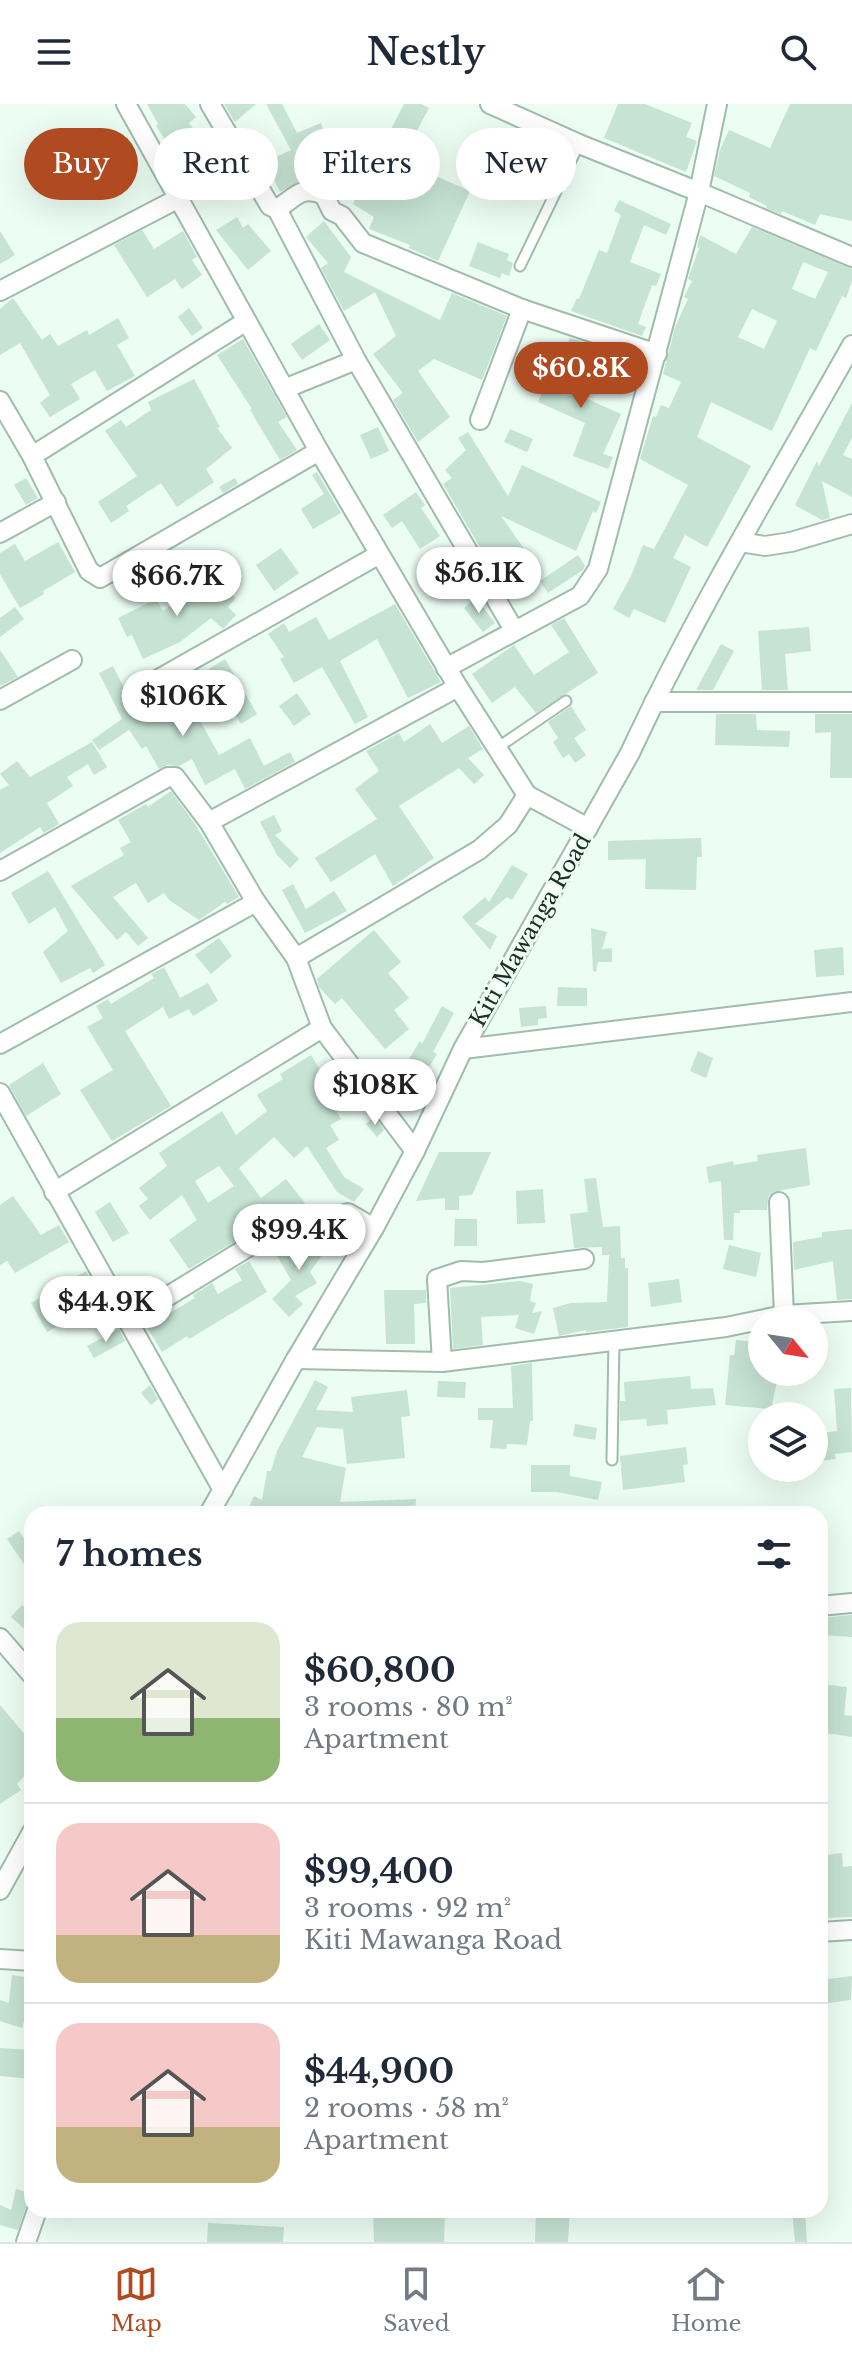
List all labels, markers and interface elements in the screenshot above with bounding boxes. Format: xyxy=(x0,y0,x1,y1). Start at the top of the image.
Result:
icon: menu xyxy=(32,30,76,74)
text: Nestly xyxy=(367,30,485,75)
icon: search xyxy=(776,30,820,74)
chip: Buy xyxy=(24,128,138,200)
chip: Rent xyxy=(154,128,278,200)
chip: Filters xyxy=(294,128,440,200)
chip: New xyxy=(456,128,576,200)
pin: $60.8K xyxy=(516,342,646,410)
text: $60.8K xyxy=(532,352,630,384)
pin: $56.1K xyxy=(414,547,544,615)
pin: $66.7K xyxy=(112,550,242,618)
text: $56.1K xyxy=(434,557,524,589)
text: $66.7K xyxy=(130,560,224,592)
pin: $106K xyxy=(127,670,239,738)
text: $106K xyxy=(140,680,226,712)
street label: Kiti Mawanga Road xyxy=(464,829,597,1032)
pin: $108K xyxy=(319,1059,431,1127)
text: $108K xyxy=(332,1069,418,1101)
pin: $99.4K xyxy=(234,1204,364,1272)
text: $99.4K xyxy=(251,1214,347,1246)
pin: $44.9K xyxy=(41,1276,171,1344)
text: $44.9K xyxy=(58,1286,154,1318)
north arrow xyxy=(748,1306,828,1386)
map controls xyxy=(748,1306,828,1482)
button: layers xyxy=(748,1402,828,1482)
icon: filters xyxy=(752,1532,796,1576)
text: 7 homes xyxy=(56,1533,203,1575)
text: $60,800 xyxy=(304,1649,456,1691)
icon: home xyxy=(120,1654,216,1750)
text: 3 rooms · 80 m² xyxy=(304,1691,513,1723)
text: Apartment xyxy=(304,1723,449,1755)
text: $99,400 xyxy=(304,1850,454,1892)
icon: home xyxy=(120,1855,216,1951)
text: 3 rooms · 92 m² xyxy=(304,1892,511,1924)
text: Kiti Mawanga Road xyxy=(304,1924,562,1956)
text: $44,900 xyxy=(304,2050,454,2092)
icon: home xyxy=(120,2055,216,2151)
text: 2 rooms · 58 m² xyxy=(304,2092,509,2124)
text: Apartment xyxy=(304,2124,449,2156)
tab: Map xyxy=(111,2262,162,2337)
tab: Saved xyxy=(383,2262,450,2337)
tab: Home xyxy=(671,2262,741,2337)

